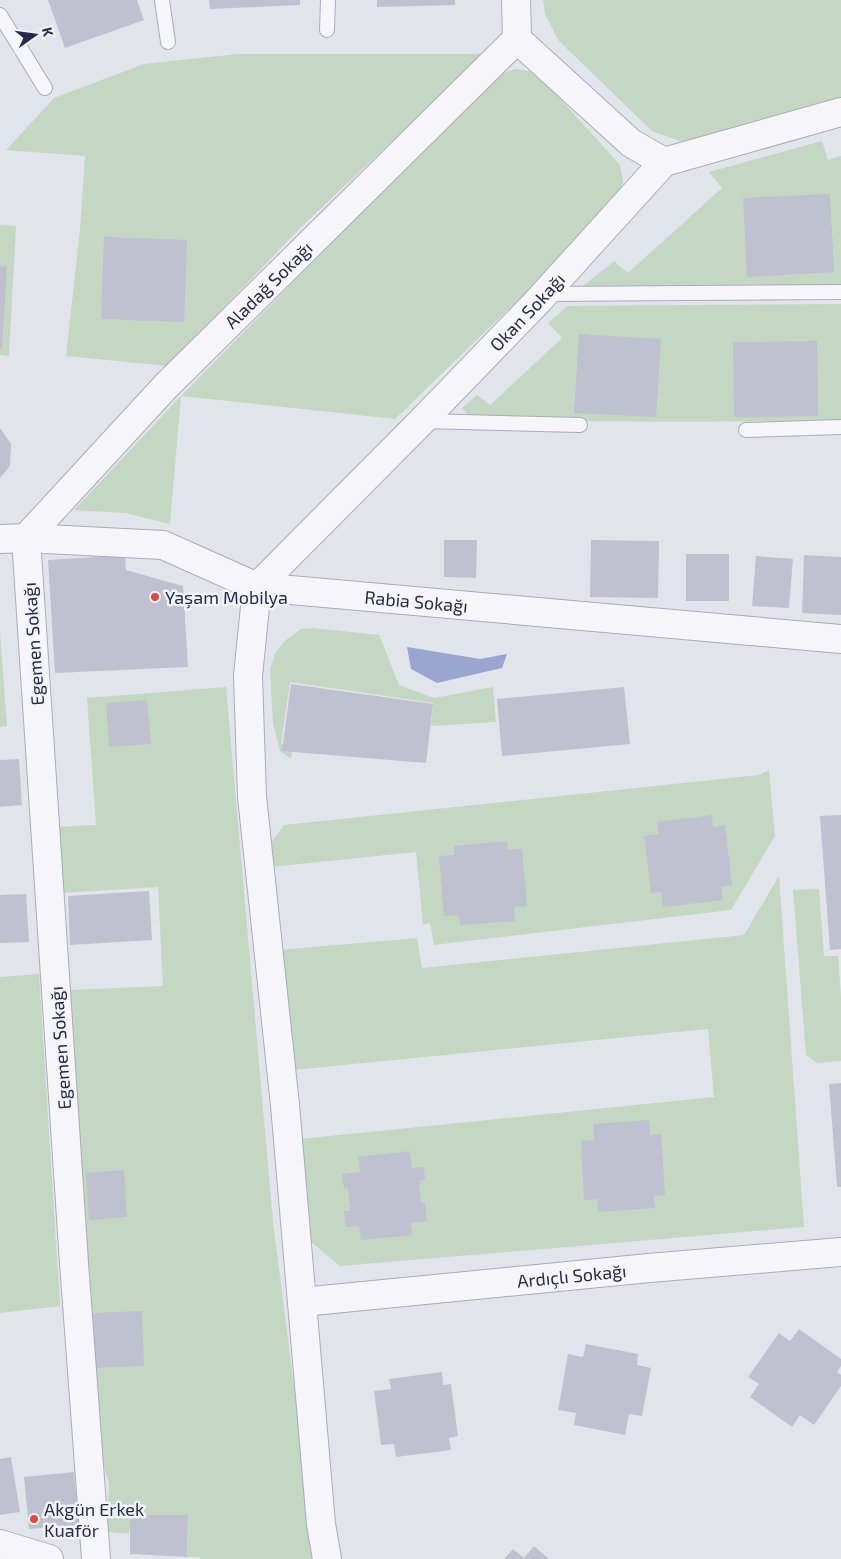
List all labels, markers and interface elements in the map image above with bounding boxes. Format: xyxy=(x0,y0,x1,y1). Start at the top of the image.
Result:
north arrow xyxy=(10,10,60,60)
text: K xyxy=(39,25,57,38)
street label: Aladağ Sokağı xyxy=(220,237,317,333)
street label: Okan Sokağı xyxy=(485,268,569,355)
street label: Egemen Sokağı xyxy=(18,582,48,706)
place label: Yaşam Mobilya xyxy=(165,586,288,609)
street label: Rabia Sokağı xyxy=(364,586,469,617)
marker: Yaşam Mobilya xyxy=(149,591,161,603)
street label: Egemen Sokağı xyxy=(45,986,75,1110)
street label: Ardıçlı Sokağı xyxy=(516,1259,627,1292)
place label: Akgün Erkek Kuaför xyxy=(44,1498,144,1541)
marker: Akgün Erkek Kuaför xyxy=(28,1513,40,1525)

